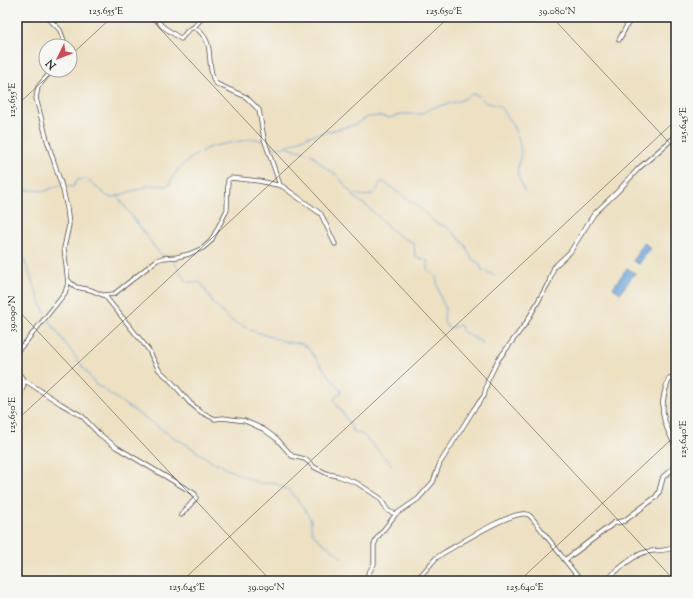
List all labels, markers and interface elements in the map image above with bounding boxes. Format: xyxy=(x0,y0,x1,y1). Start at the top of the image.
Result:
text: 125.655°E xyxy=(89,4,123,19)
text: 125.650°E xyxy=(426,4,462,19)
text: 39.080°N xyxy=(538,4,576,19)
north arrow xyxy=(38,38,78,78)
text: N xyxy=(42,55,61,74)
text: 125.655°E xyxy=(5,83,20,117)
text: 125.645°E xyxy=(676,107,691,143)
text: 39.090°N xyxy=(5,296,20,332)
text: 125.650°E xyxy=(5,397,20,433)
text: 125.640°E xyxy=(676,420,691,458)
text: 125.645°E xyxy=(169,580,205,595)
text: 39.090°N xyxy=(248,580,284,595)
text: 125.640°E xyxy=(506,580,544,595)

